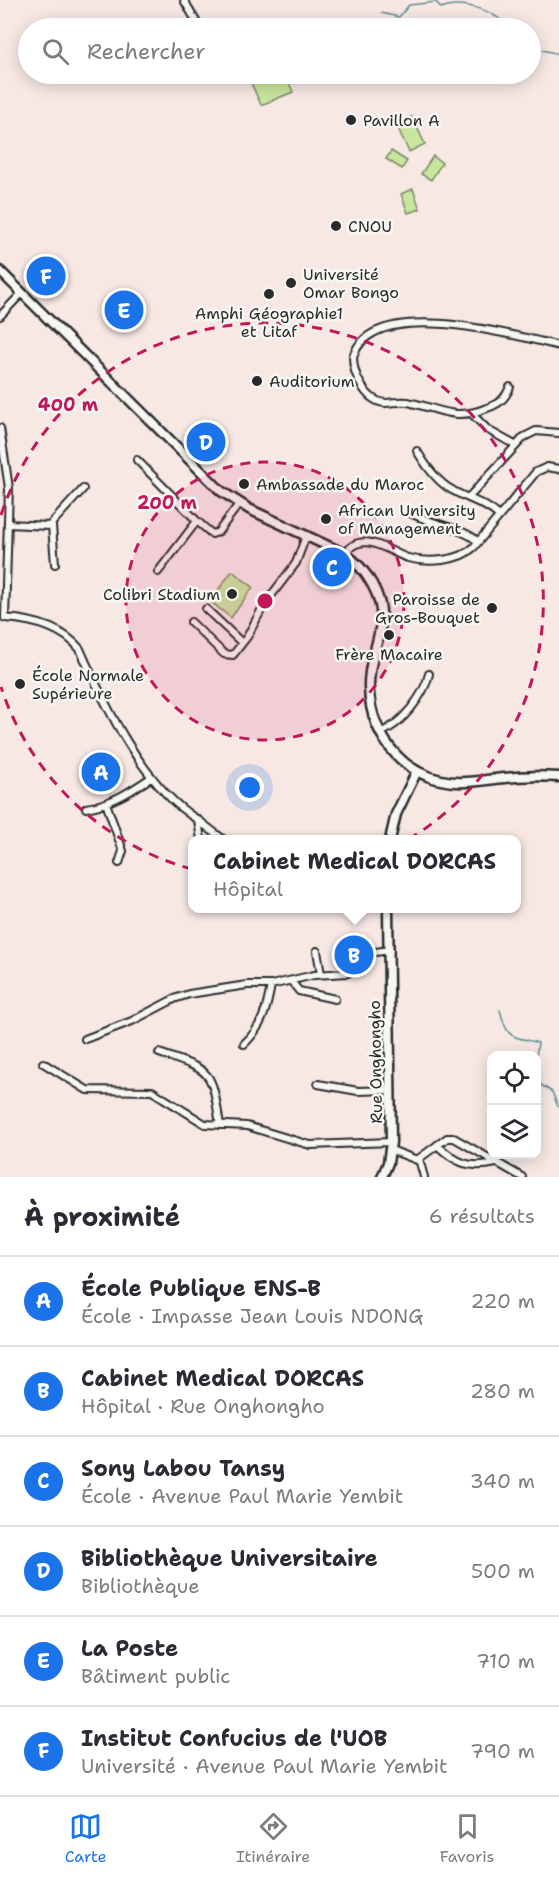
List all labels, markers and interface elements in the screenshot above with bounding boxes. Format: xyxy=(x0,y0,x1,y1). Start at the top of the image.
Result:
search box xyxy=(18,18,541,84)
icon: search xyxy=(39,35,72,68)
text: Rechercher xyxy=(87,37,206,66)
place label: Pavillon A xyxy=(363,110,440,131)
marker: Pavillon A xyxy=(344,113,358,127)
place label: CNOU xyxy=(348,216,392,237)
marker: CNOU xyxy=(329,219,343,233)
pin: F xyxy=(26,254,66,298)
place label: Université Omar Bongo xyxy=(303,264,399,303)
marker: Université Omar Bongo xyxy=(284,276,298,290)
marker: Amphi Géographie1 et Litaf xyxy=(262,287,276,301)
pin: E xyxy=(104,288,144,332)
place label: Amphi Géographie1 et Litaf xyxy=(195,303,343,342)
place label: Auditorium xyxy=(269,371,355,392)
marker: Auditorium xyxy=(250,374,264,388)
text: 400 m xyxy=(38,393,99,417)
pin: D xyxy=(186,420,226,464)
place label: Ambassade du Maroc xyxy=(256,474,424,495)
marker: Ambassade du Maroc xyxy=(237,477,251,491)
text: 200 m xyxy=(137,491,198,515)
place label: African University of Management xyxy=(338,500,476,539)
marker: African University of Management xyxy=(319,512,333,526)
pin: C xyxy=(312,544,352,590)
place label: Colibri Stadium xyxy=(103,584,220,605)
marker: Colibri Stadium xyxy=(225,587,239,601)
place label: Paroisse de Gros-Bouquet xyxy=(375,589,480,628)
centre of rings xyxy=(255,591,275,611)
marker: Paroisse de Gros-Bouquet xyxy=(485,601,499,615)
marker: Frère Macaire xyxy=(382,628,396,642)
place label: Frère Macaire xyxy=(335,644,443,665)
place label: École Normale Supérieure xyxy=(32,665,144,704)
marker: École Normale Supérieure xyxy=(13,677,27,691)
pin: A xyxy=(82,750,120,794)
your location xyxy=(235,773,264,802)
popup xyxy=(188,835,521,913)
text: Cabinet Medical DORCAS xyxy=(213,847,496,876)
text: Hôpital xyxy=(213,876,283,902)
pin: B xyxy=(334,932,374,978)
street label: Rue Onghongho xyxy=(364,1000,387,1124)
map controls xyxy=(487,1051,541,1159)
button: locate xyxy=(487,1051,541,1105)
button: layers xyxy=(487,1105,541,1159)
text: À proximité xyxy=(24,1199,180,1234)
text: 6 résultats xyxy=(429,1203,535,1229)
text: École Publique ENS-B xyxy=(81,1274,321,1303)
text: A xyxy=(36,1288,51,1314)
text: 220 m xyxy=(471,1288,535,1314)
text: École · Impasse Jean Louis NDONG xyxy=(81,1303,423,1329)
text: Cabinet Medical DORCAS xyxy=(81,1364,364,1393)
text: B xyxy=(37,1378,50,1404)
text: 280 m xyxy=(470,1378,535,1404)
text: Hôpital · Rue Onghongho xyxy=(81,1393,325,1419)
text: Sony Labou Tansy xyxy=(81,1454,285,1483)
text: C xyxy=(37,1468,50,1494)
text: 340 m xyxy=(470,1468,535,1494)
text: École · Avenue Paul Marie Yembit xyxy=(81,1483,404,1509)
text: Bibliothèque Universitaire xyxy=(81,1544,378,1573)
text: D xyxy=(36,1558,51,1584)
text: 500 m xyxy=(471,1558,535,1584)
text: Bibliothèque xyxy=(81,1573,200,1599)
text: La Poste xyxy=(81,1634,178,1663)
text: E xyxy=(37,1648,50,1674)
text: 710 m xyxy=(476,1648,535,1674)
text: Bâtiment public xyxy=(81,1663,230,1689)
text: Institut Confucius de l'UOB xyxy=(81,1724,387,1753)
text: F xyxy=(38,1738,49,1764)
text: 790 m xyxy=(470,1738,535,1764)
text: Université · Avenue Paul Marie Yembit xyxy=(81,1753,448,1779)
tab: Carte xyxy=(65,1810,107,1867)
tab: Itinéraire xyxy=(236,1810,310,1867)
tab: Favoris xyxy=(440,1810,494,1867)

